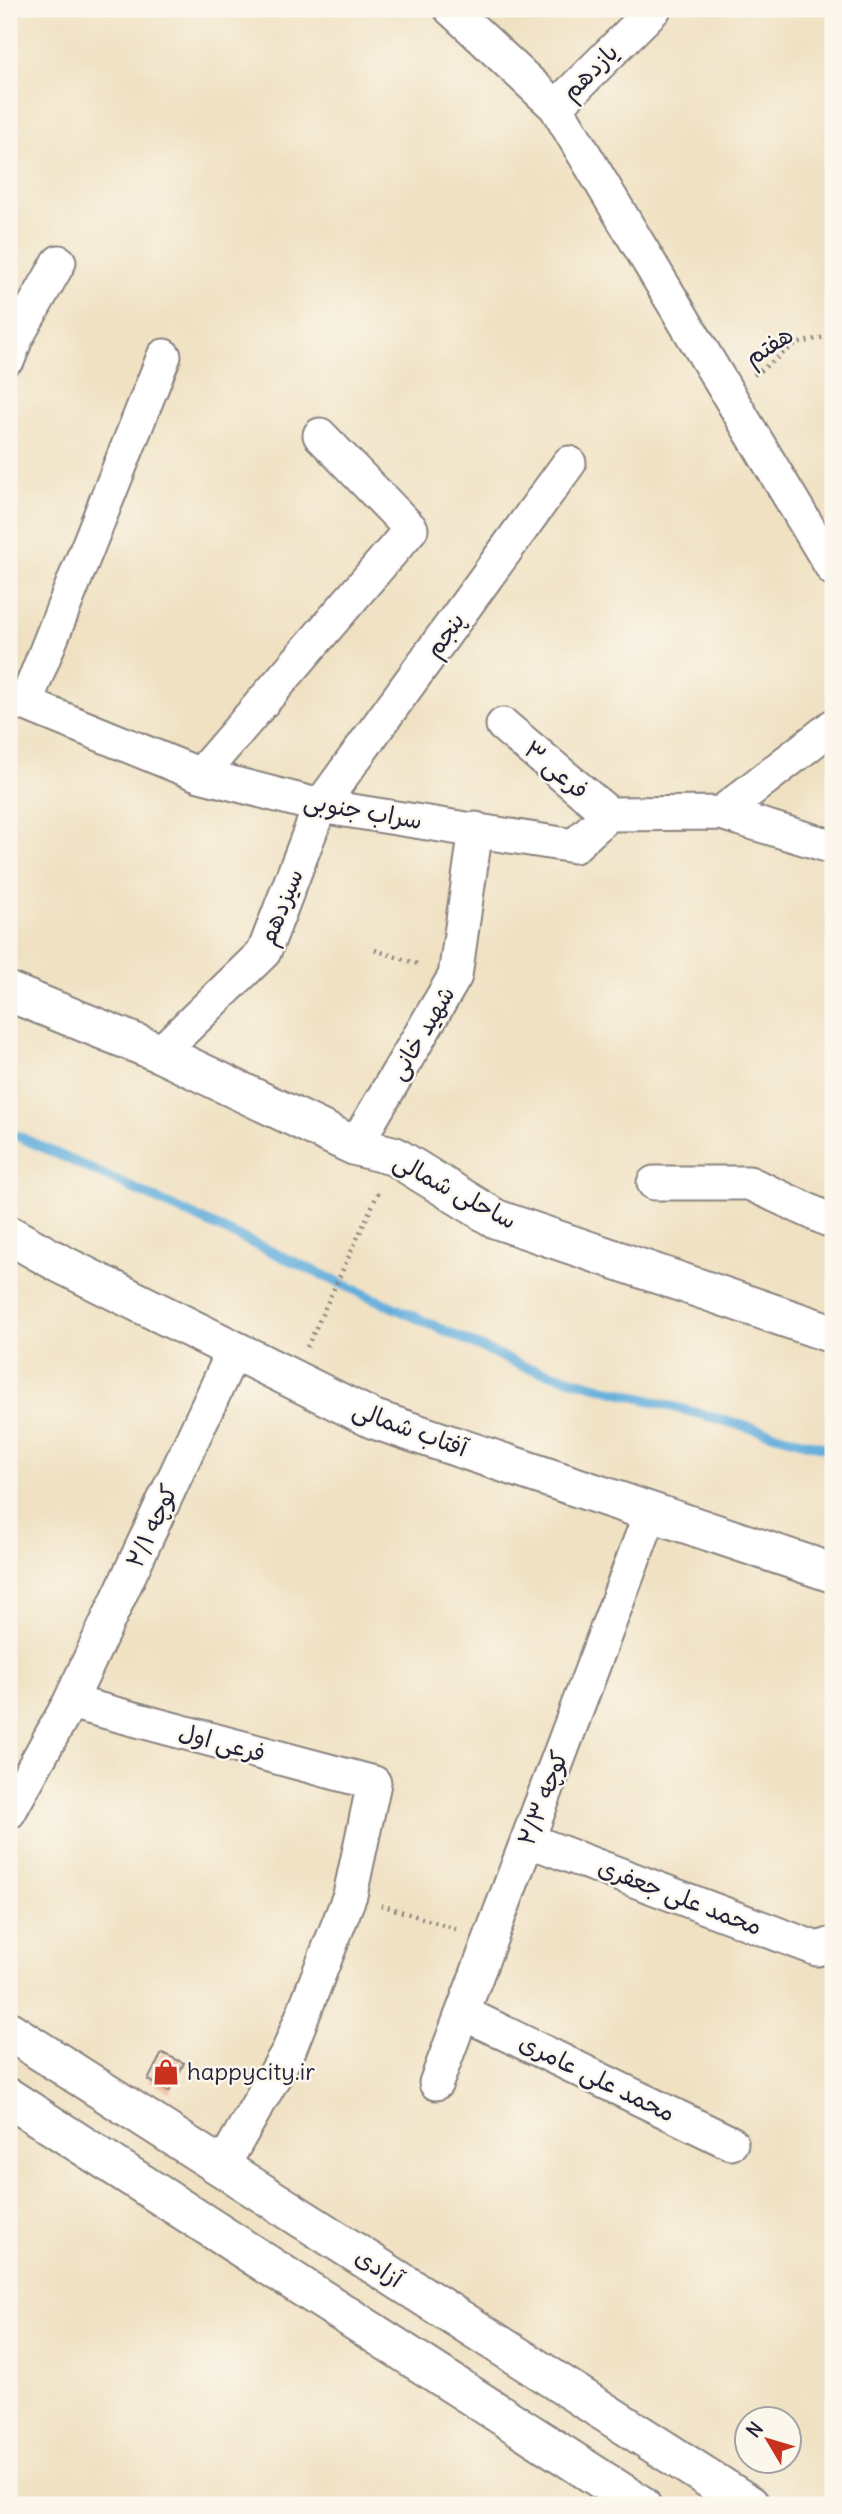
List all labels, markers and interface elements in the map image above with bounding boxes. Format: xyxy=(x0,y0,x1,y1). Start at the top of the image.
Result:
street label: یازدهم xyxy=(555,37,627,109)
street label: هفتم xyxy=(739,319,800,375)
street label: پنجم xyxy=(418,606,474,665)
street label: فرعی ۳ xyxy=(518,734,595,806)
street label: سراب جنوبی xyxy=(301,785,425,837)
street label: سیزدهم xyxy=(251,864,313,951)
street label: شهید خانی xyxy=(381,980,462,1085)
street label: ساحلی شمالی xyxy=(388,1145,522,1236)
street label: آفتاب شمالی xyxy=(349,1393,473,1464)
street label: کوچه ۲/۱ xyxy=(119,1479,184,1572)
street label: فرعی اول xyxy=(175,1716,269,1769)
street label: کوچه ۲/۳ xyxy=(510,1746,575,1850)
street label: محمد علی جعفری xyxy=(594,1851,767,1942)
street label: محمد علی عامری xyxy=(514,2026,680,2129)
place label: happycity.ir xyxy=(187,2056,315,2086)
shop icon: happycity.ir xyxy=(151,2057,181,2087)
street label: آزادی xyxy=(350,2241,410,2294)
north arrow xyxy=(734,2406,804,2476)
text: N xyxy=(741,2417,768,2442)

